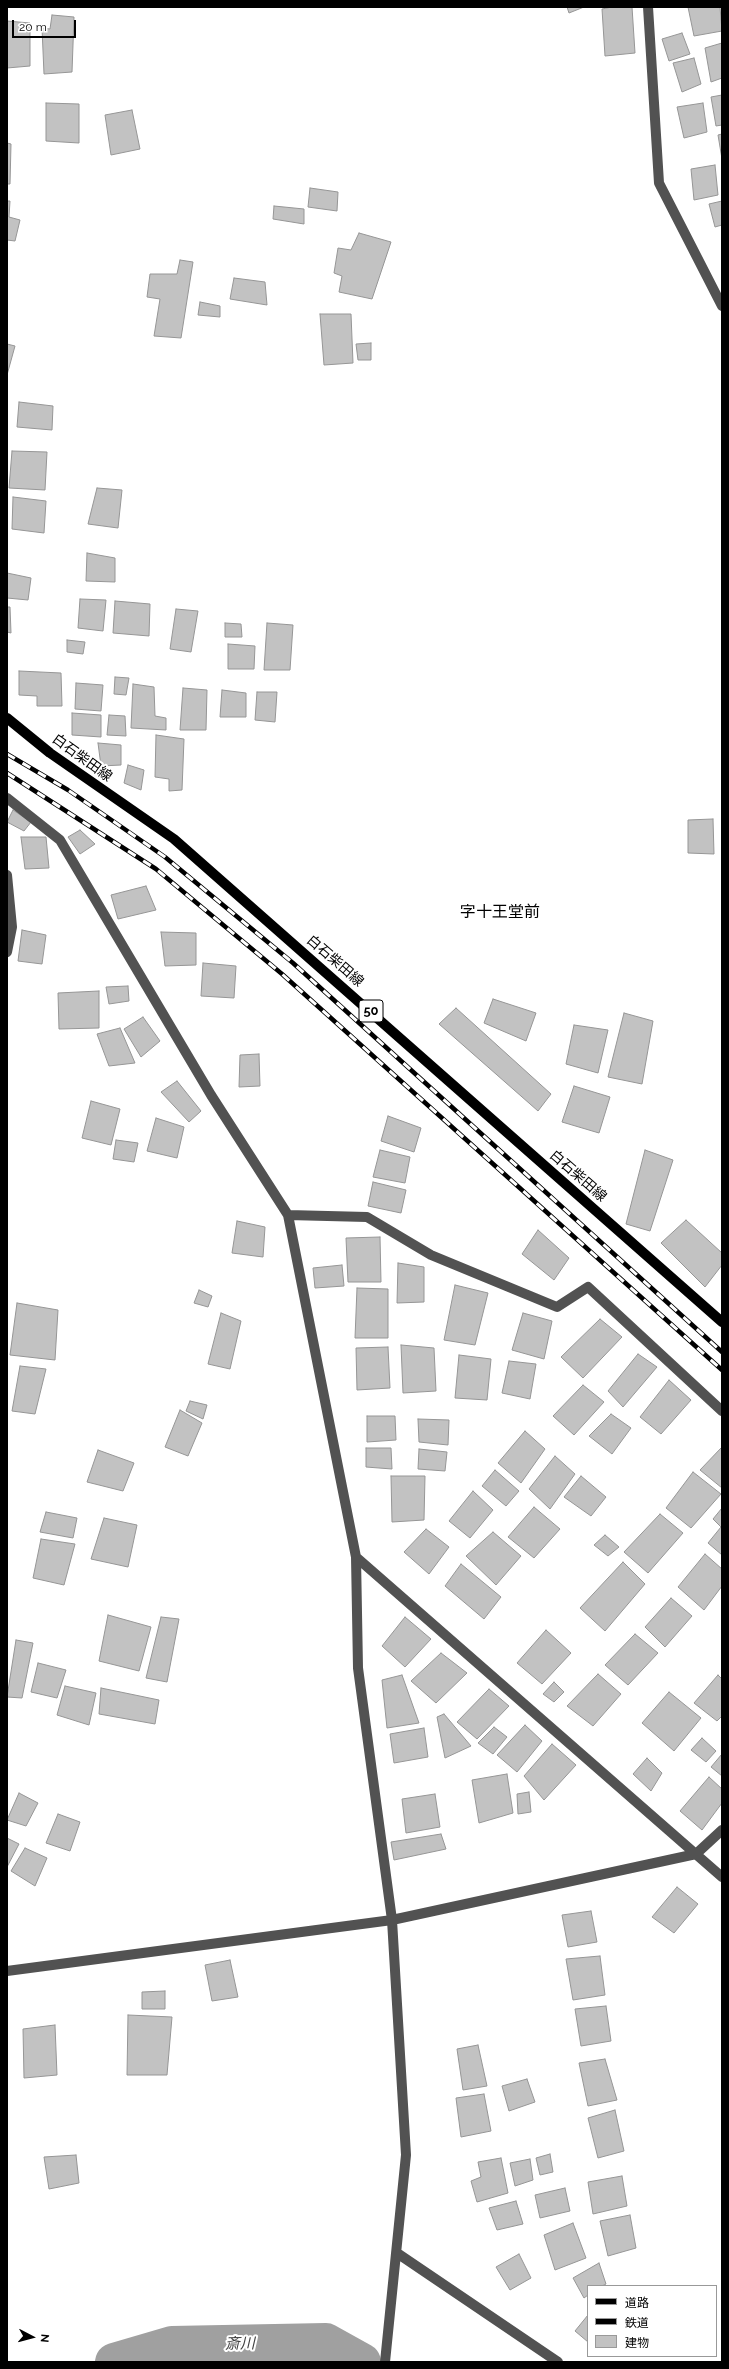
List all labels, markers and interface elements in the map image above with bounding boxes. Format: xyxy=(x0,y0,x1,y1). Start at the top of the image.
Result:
scale bar xyxy=(14,12,78,38)
text: 20 m xyxy=(19,20,47,34)
street label: 白石柴田線 xyxy=(49,731,115,785)
district label: 字十王堂前 xyxy=(460,902,540,922)
street label: 白石柴田線 xyxy=(303,932,367,990)
road number: 50 xyxy=(359,1000,383,1022)
street label: 白石柴田線 xyxy=(546,1147,610,1205)
legend xyxy=(587,2285,717,2357)
text: 道路 xyxy=(625,2296,649,2310)
text: 鉄道 xyxy=(625,2316,649,2330)
north arrow xyxy=(12,2317,52,2357)
text: N xyxy=(38,2333,51,2343)
water label: 斎川 xyxy=(225,2335,255,2353)
text: 建物 xyxy=(625,2336,649,2350)

